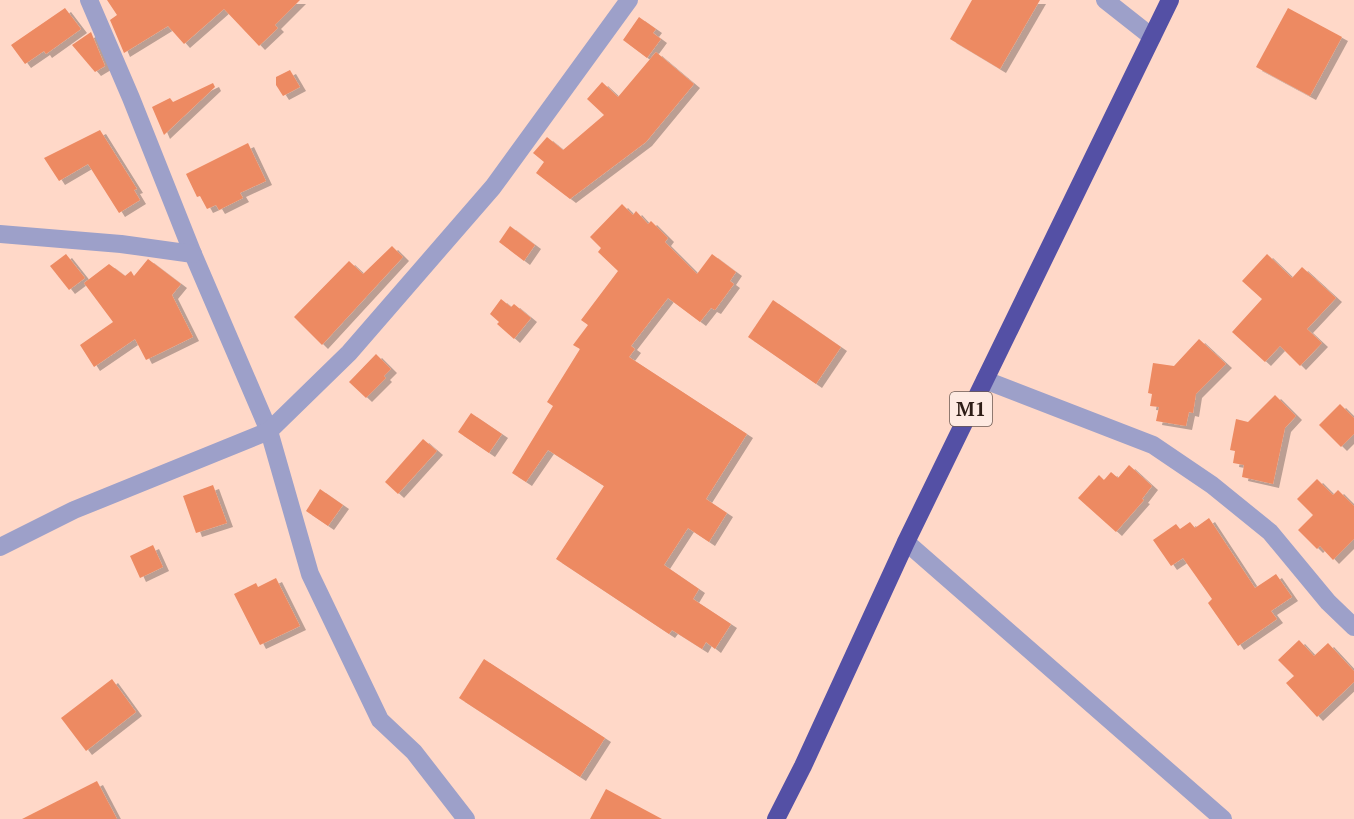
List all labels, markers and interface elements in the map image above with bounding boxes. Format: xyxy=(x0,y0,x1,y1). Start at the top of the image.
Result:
road number: M1 xyxy=(950,392,992,426)

